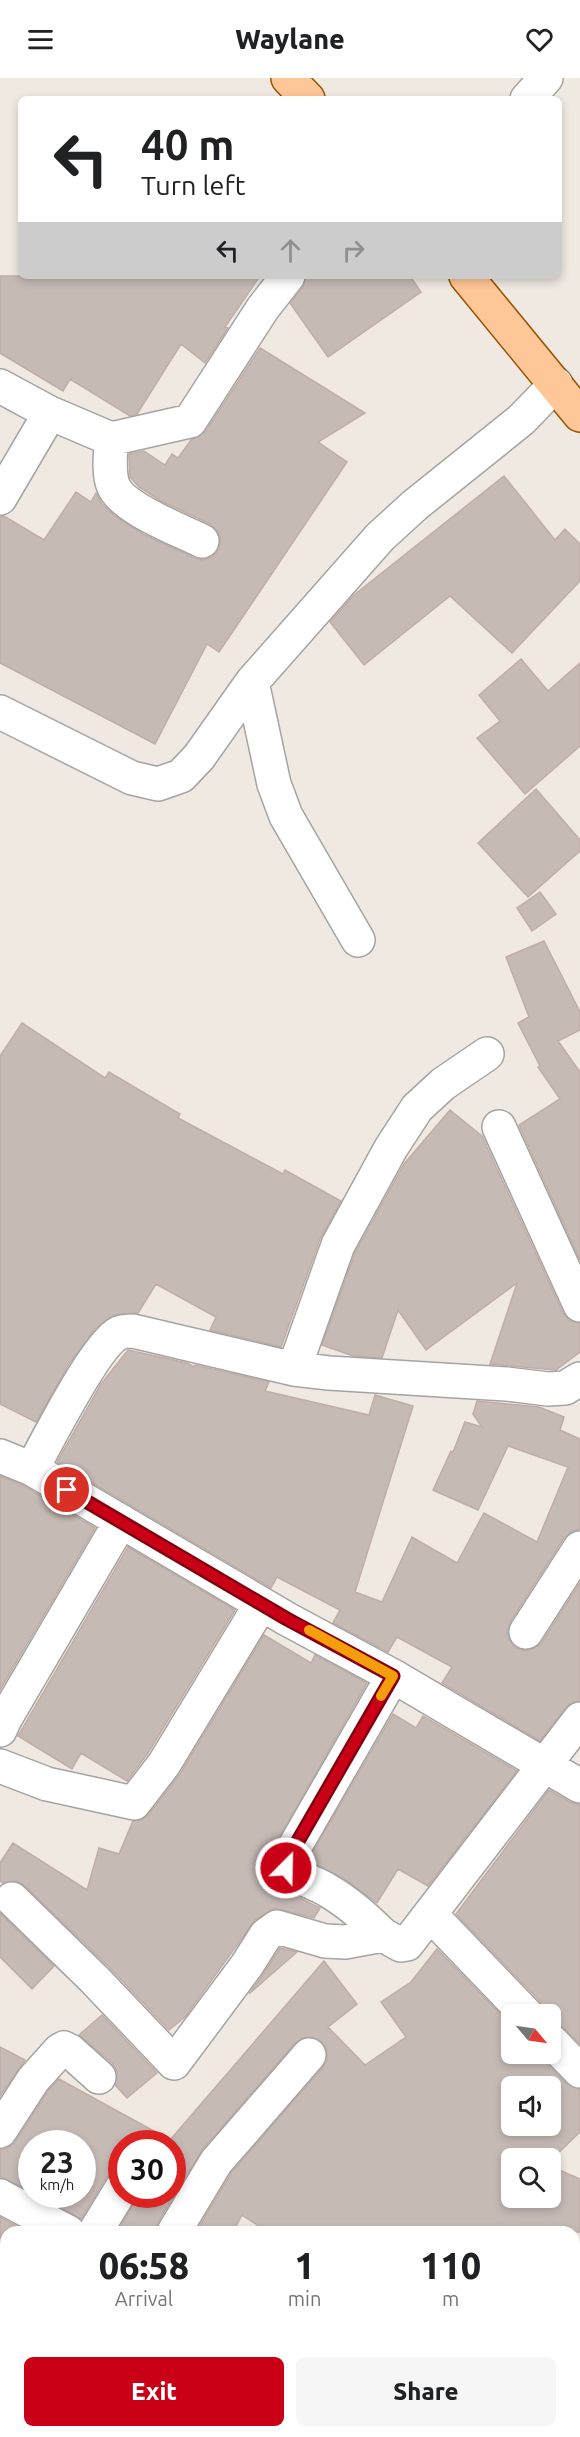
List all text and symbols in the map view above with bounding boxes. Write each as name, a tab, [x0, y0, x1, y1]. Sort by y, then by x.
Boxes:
icon: menu	[24, 23, 57, 56]
icon: heart	[523, 23, 556, 56]
text: Waylane	[235, 24, 345, 54]
icon: left	[42, 120, 120, 198]
text: 40 m	[141, 121, 235, 168]
text: Turn left	[141, 170, 245, 200]
icon: left	[211, 234, 244, 267]
icon: ahead	[274, 234, 307, 267]
icon: right	[337, 234, 370, 267]
pin	[41, 1464, 92, 1515]
icon: arrive	[50, 1473, 83, 1506]
position arrow	[254, 1836, 318, 1900]
north arrow	[501, 2004, 561, 2064]
map controls	[501, 2004, 561, 2208]
button: sound	[501, 2076, 561, 2136]
speed limit sign: 30	[108, 2130, 186, 2208]
text: 23	[40, 2145, 74, 2179]
button: search	[501, 2148, 561, 2208]
text: km/h	[40, 2176, 74, 2193]
text: 06:58	[99, 2245, 189, 2286]
text: 1	[294, 2245, 315, 2286]
text: 110	[420, 2245, 481, 2286]
text: Arrival	[115, 2287, 173, 2310]
text: min	[288, 2287, 321, 2310]
text: m	[442, 2287, 459, 2310]
button: Exit	[24, 2357, 284, 2426]
button: Share	[296, 2357, 556, 2426]

